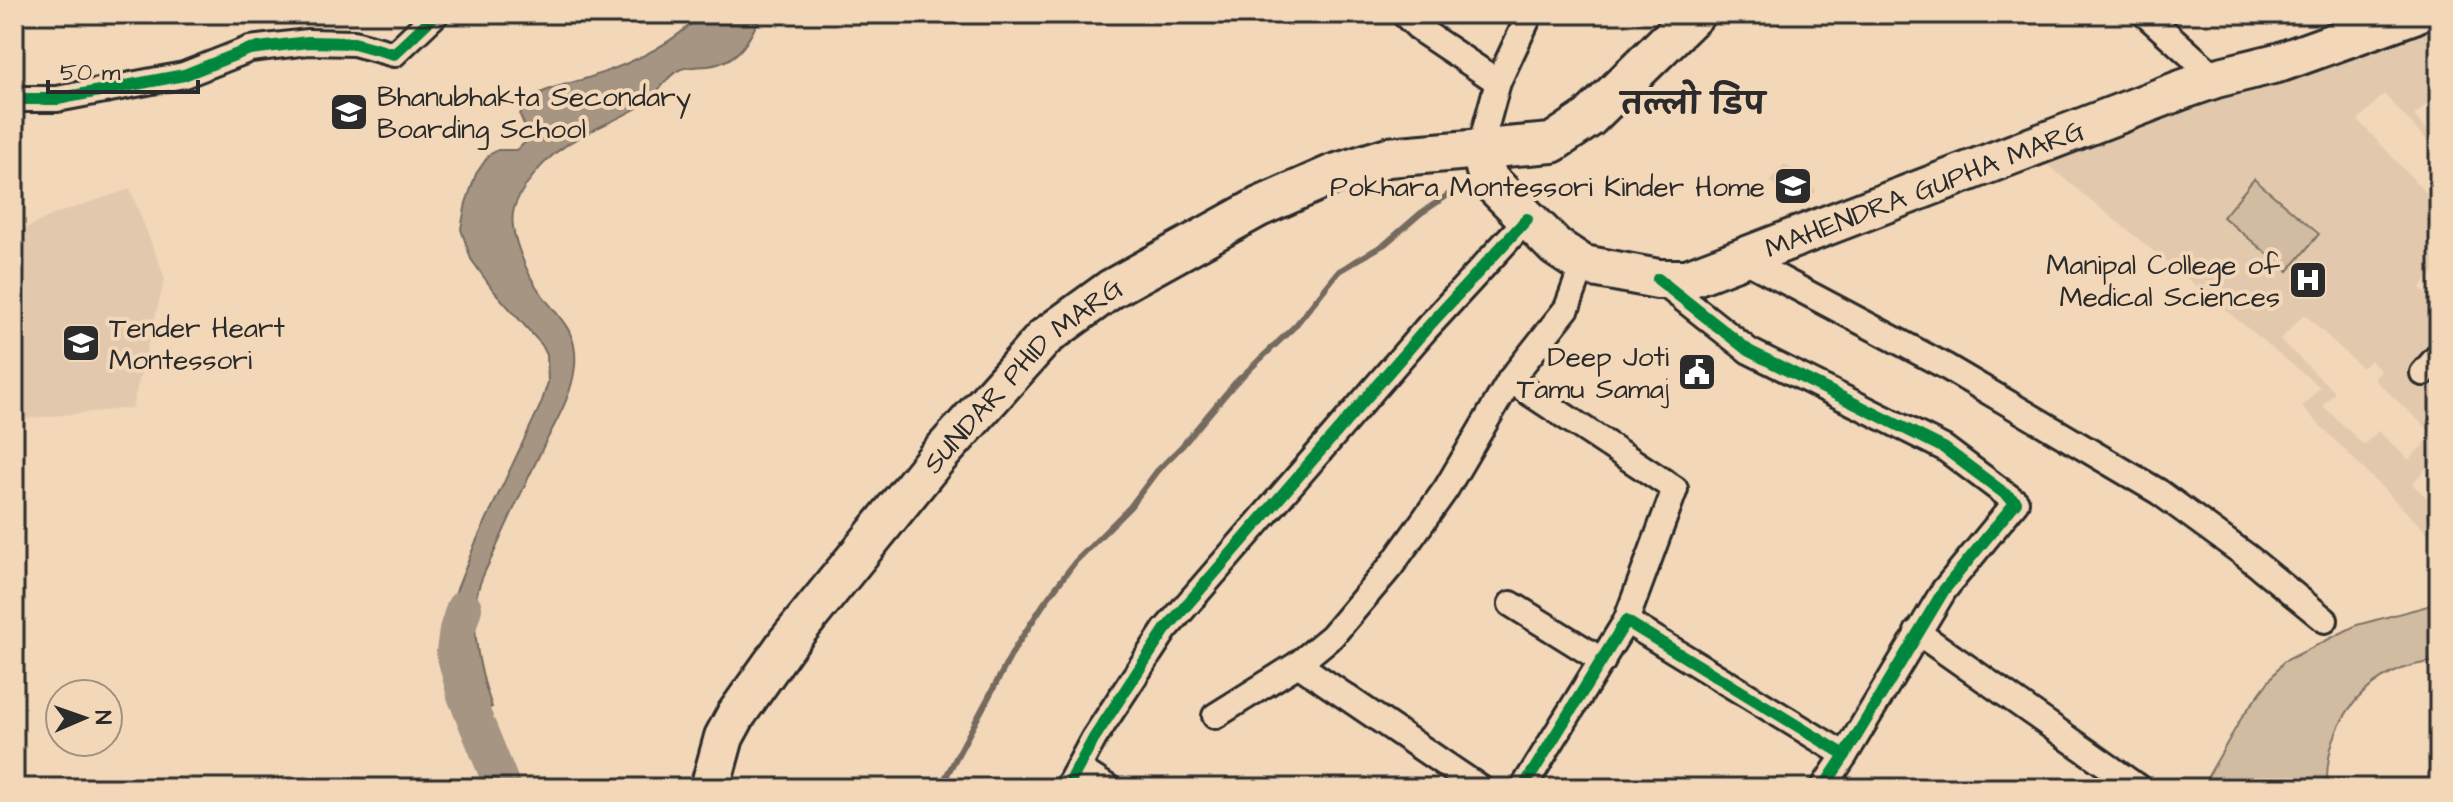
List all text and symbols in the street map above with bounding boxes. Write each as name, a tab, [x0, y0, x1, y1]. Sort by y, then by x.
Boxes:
scale bar	[48, 44, 198, 94]
text: 50 m	[60, 56, 121, 90]
place label: Bhanubhakta Secondary Boarding School	[377, 78, 691, 150]
district label: तल्लो डिप	[1618, 79, 1768, 126]
school or university icon: Bhanubhakta Secondary Boarding School	[328, 91, 370, 133]
street label: MAHENDRA GUPHA MARG	[1760, 111, 2090, 268]
school or university icon: Pokhara Montessori Kinder Home	[1772, 165, 1814, 207]
place label: Pokhara Montessori Kinder Home	[1330, 168, 1765, 207]
place label: Manipal College of Medical Sciences	[2046, 246, 2280, 317]
hospital icon: Manipal College of Medical Sciences	[2287, 259, 2329, 301]
street label: SUNDAR PHID MARG	[914, 269, 1131, 482]
place label: Tender Heart Montessori	[109, 309, 286, 380]
school or university icon: Tender Heart Montessori	[60, 322, 102, 364]
place label: Deep Joti Tamu Samaj	[1517, 338, 1669, 409]
public building icon: Deep Joti Tamu Samaj	[1676, 351, 1718, 393]
north arrow	[44, 678, 124, 758]
text: N	[87, 710, 118, 725]

